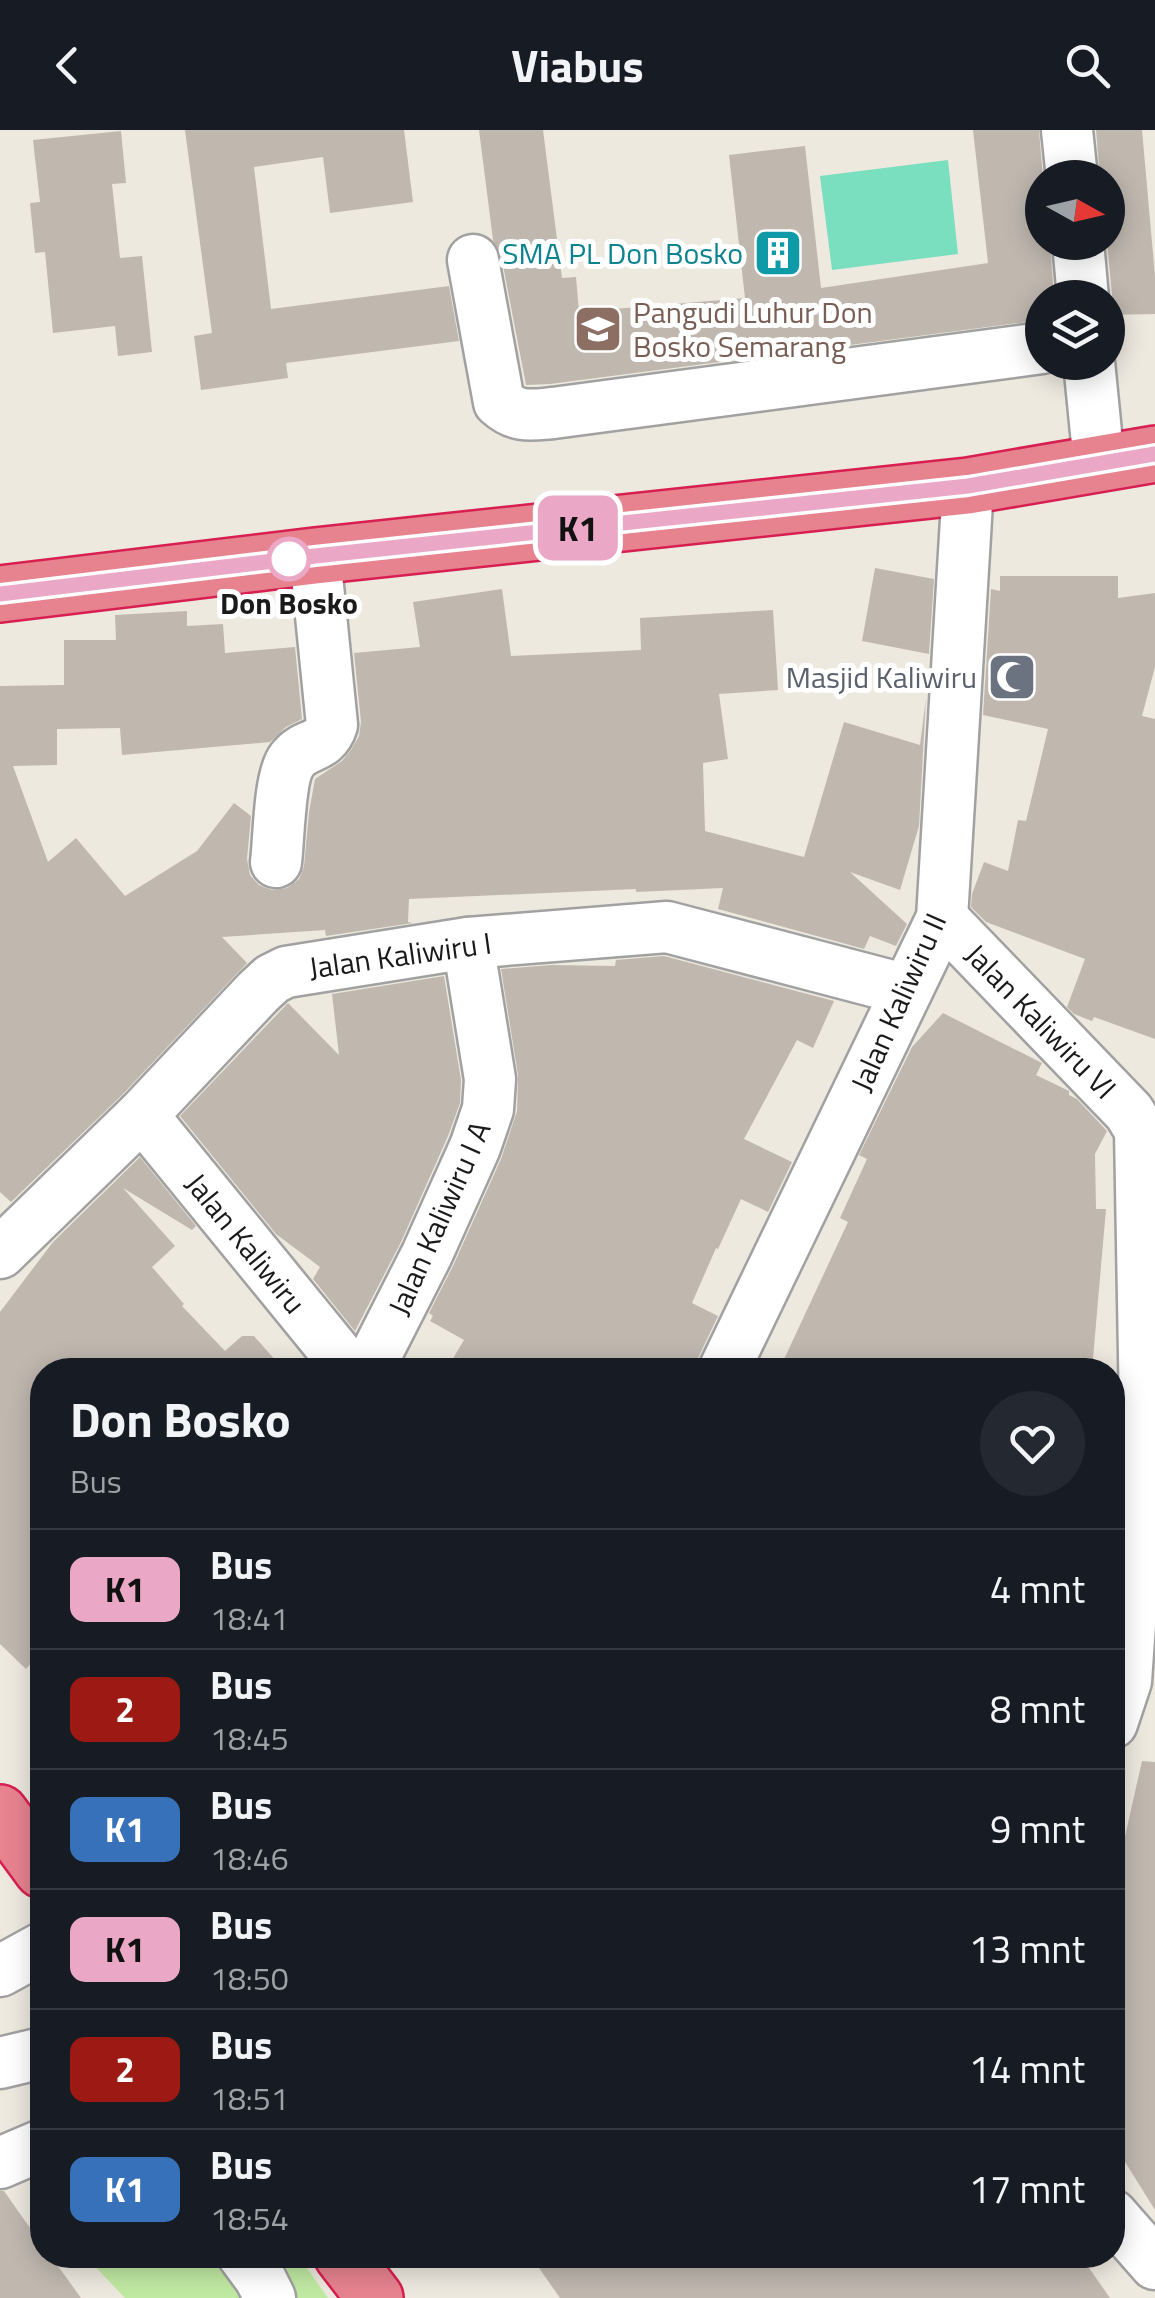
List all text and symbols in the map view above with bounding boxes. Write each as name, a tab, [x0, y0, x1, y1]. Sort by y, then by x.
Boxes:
text: Viabus	[511, 31, 644, 99]
icon: back	[40, 38, 95, 93]
icon: search	[1060, 38, 1115, 93]
north arrow	[1025, 160, 1125, 260]
map controls	[1025, 160, 1125, 380]
building icon: SMA PL Don Bosko	[752, 227, 804, 279]
place label: SMA PL Don Bosko	[502, 230, 743, 276]
button: layers	[1025, 280, 1125, 380]
place label: Pangudi Luhur Don Bosko Semarang	[633, 289, 873, 369]
school or university icon: Pangudi Luhur Don Bosko Semarang	[572, 303, 624, 355]
line badge: K1	[533, 496, 623, 560]
text: K1	[558, 501, 598, 555]
marker: Don Bosko	[268, 538, 310, 580]
place label: Don Bosko	[220, 580, 358, 626]
mosque icon: Masjid Kaliwiru	[986, 651, 1038, 703]
place label: Masjid Kaliwiru	[786, 654, 977, 700]
street label: Jalan Kaliwiru II	[838, 905, 958, 1099]
street label: Jalan Kaliwiru I	[306, 919, 494, 991]
street label: Jalan Kaliwiru VI	[955, 933, 1127, 1109]
street label: Jalan Kaliwiru I A	[376, 1113, 502, 1322]
street label: Jalan Kaliwiru	[175, 1163, 317, 1323]
text: Don Bosko	[70, 1383, 291, 1456]
button: heart	[980, 1391, 1085, 1496]
text: Bus	[70, 1457, 122, 1505]
text: Bus	[210, 1536, 272, 1594]
text: 4 mnt	[990, 1560, 1085, 1618]
text: K1	[105, 1562, 145, 1616]
text: 18:41	[210, 1594, 289, 1642]
text: Bus	[210, 1656, 272, 1714]
text: 8 mnt	[990, 1680, 1085, 1738]
text: 2	[115, 1682, 135, 1736]
text: 18:45	[210, 1714, 289, 1762]
text: Bus	[210, 1776, 272, 1834]
text: 9 mnt	[990, 1800, 1085, 1858]
text: K1	[105, 1802, 145, 1856]
text: 18:46	[210, 1834, 289, 1882]
text: Bus	[210, 1896, 272, 1954]
text: 13 mnt	[969, 1920, 1085, 1978]
text: K1	[105, 1922, 145, 1976]
text: 18:50	[210, 1954, 289, 2002]
text: Bus	[210, 2016, 272, 2074]
text: 14 mnt	[969, 2040, 1085, 2098]
text: 2	[115, 2042, 135, 2096]
text: 18:51	[210, 2074, 289, 2122]
text: Bus	[210, 2136, 272, 2194]
text: 17 mnt	[969, 2160, 1085, 2218]
text: K1	[105, 2162, 145, 2216]
text: 18:54	[210, 2194, 289, 2242]

